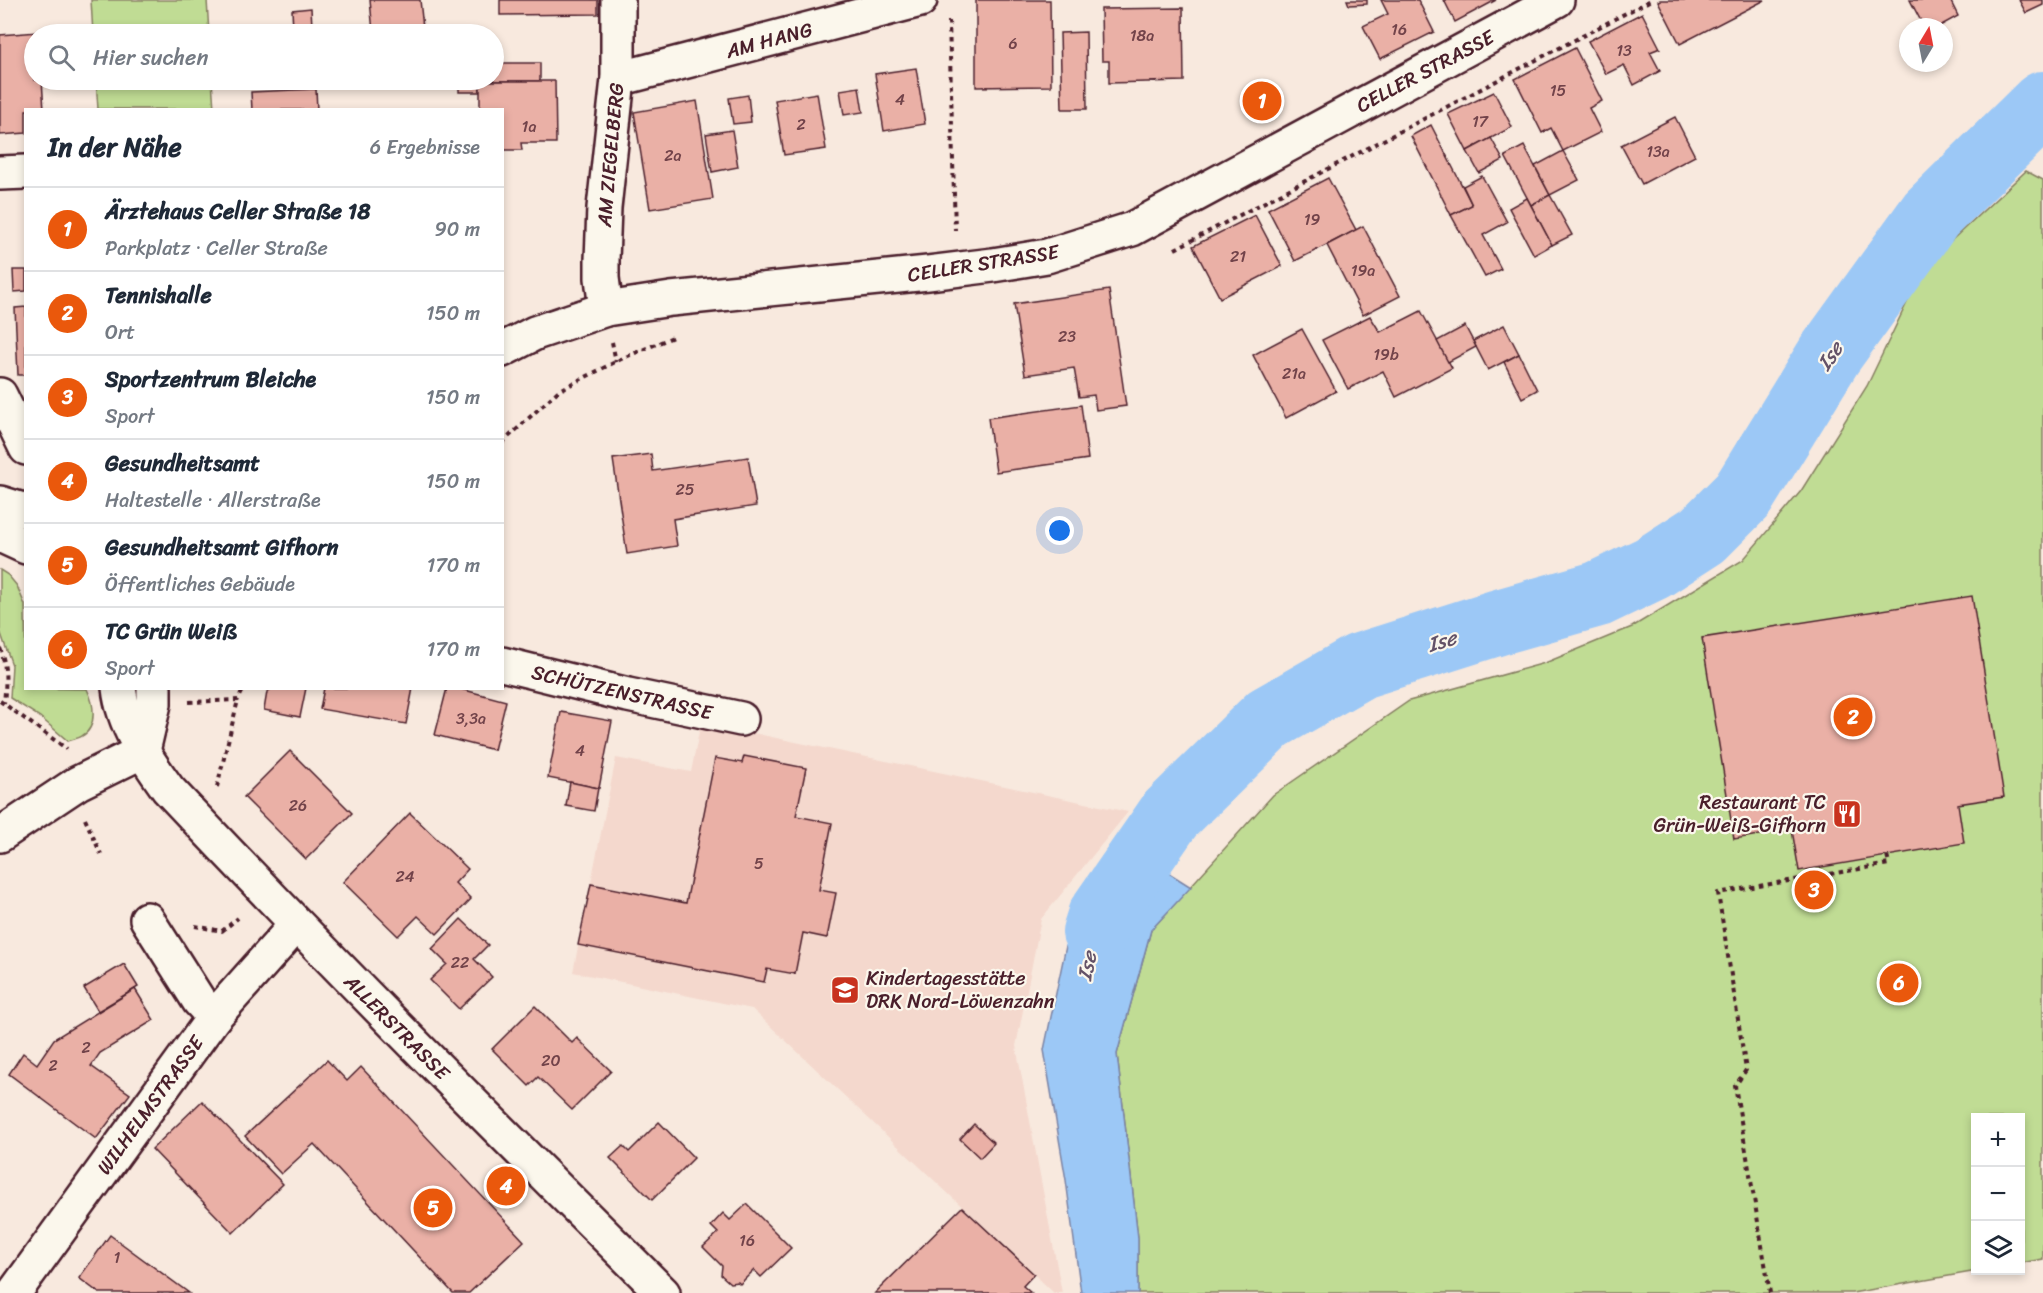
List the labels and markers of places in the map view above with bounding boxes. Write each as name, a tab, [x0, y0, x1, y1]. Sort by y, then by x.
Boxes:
pin: 1	[1242, 78, 1282, 124]
pin: 2	[1834, 694, 1872, 740]
place label: Restaurant TC Grün-Weiß-Gifhorn	[1654, 785, 1827, 843]
restaurant icon: Restaurant TC Grün-Weiß-Gifhorn	[1831, 798, 1863, 830]
pin: 3	[1794, 868, 1834, 912]
pin: 6	[1880, 960, 1918, 1006]
place label: Kindertagesstätte DRK Nord-Löwenzahn	[866, 961, 1055, 1019]
school or university icon: Kindertagesstätte DRK Nord-Löwenzahn	[829, 974, 861, 1006]
pin: 4	[486, 1164, 526, 1208]
pin: 5	[414, 1186, 452, 1230]

